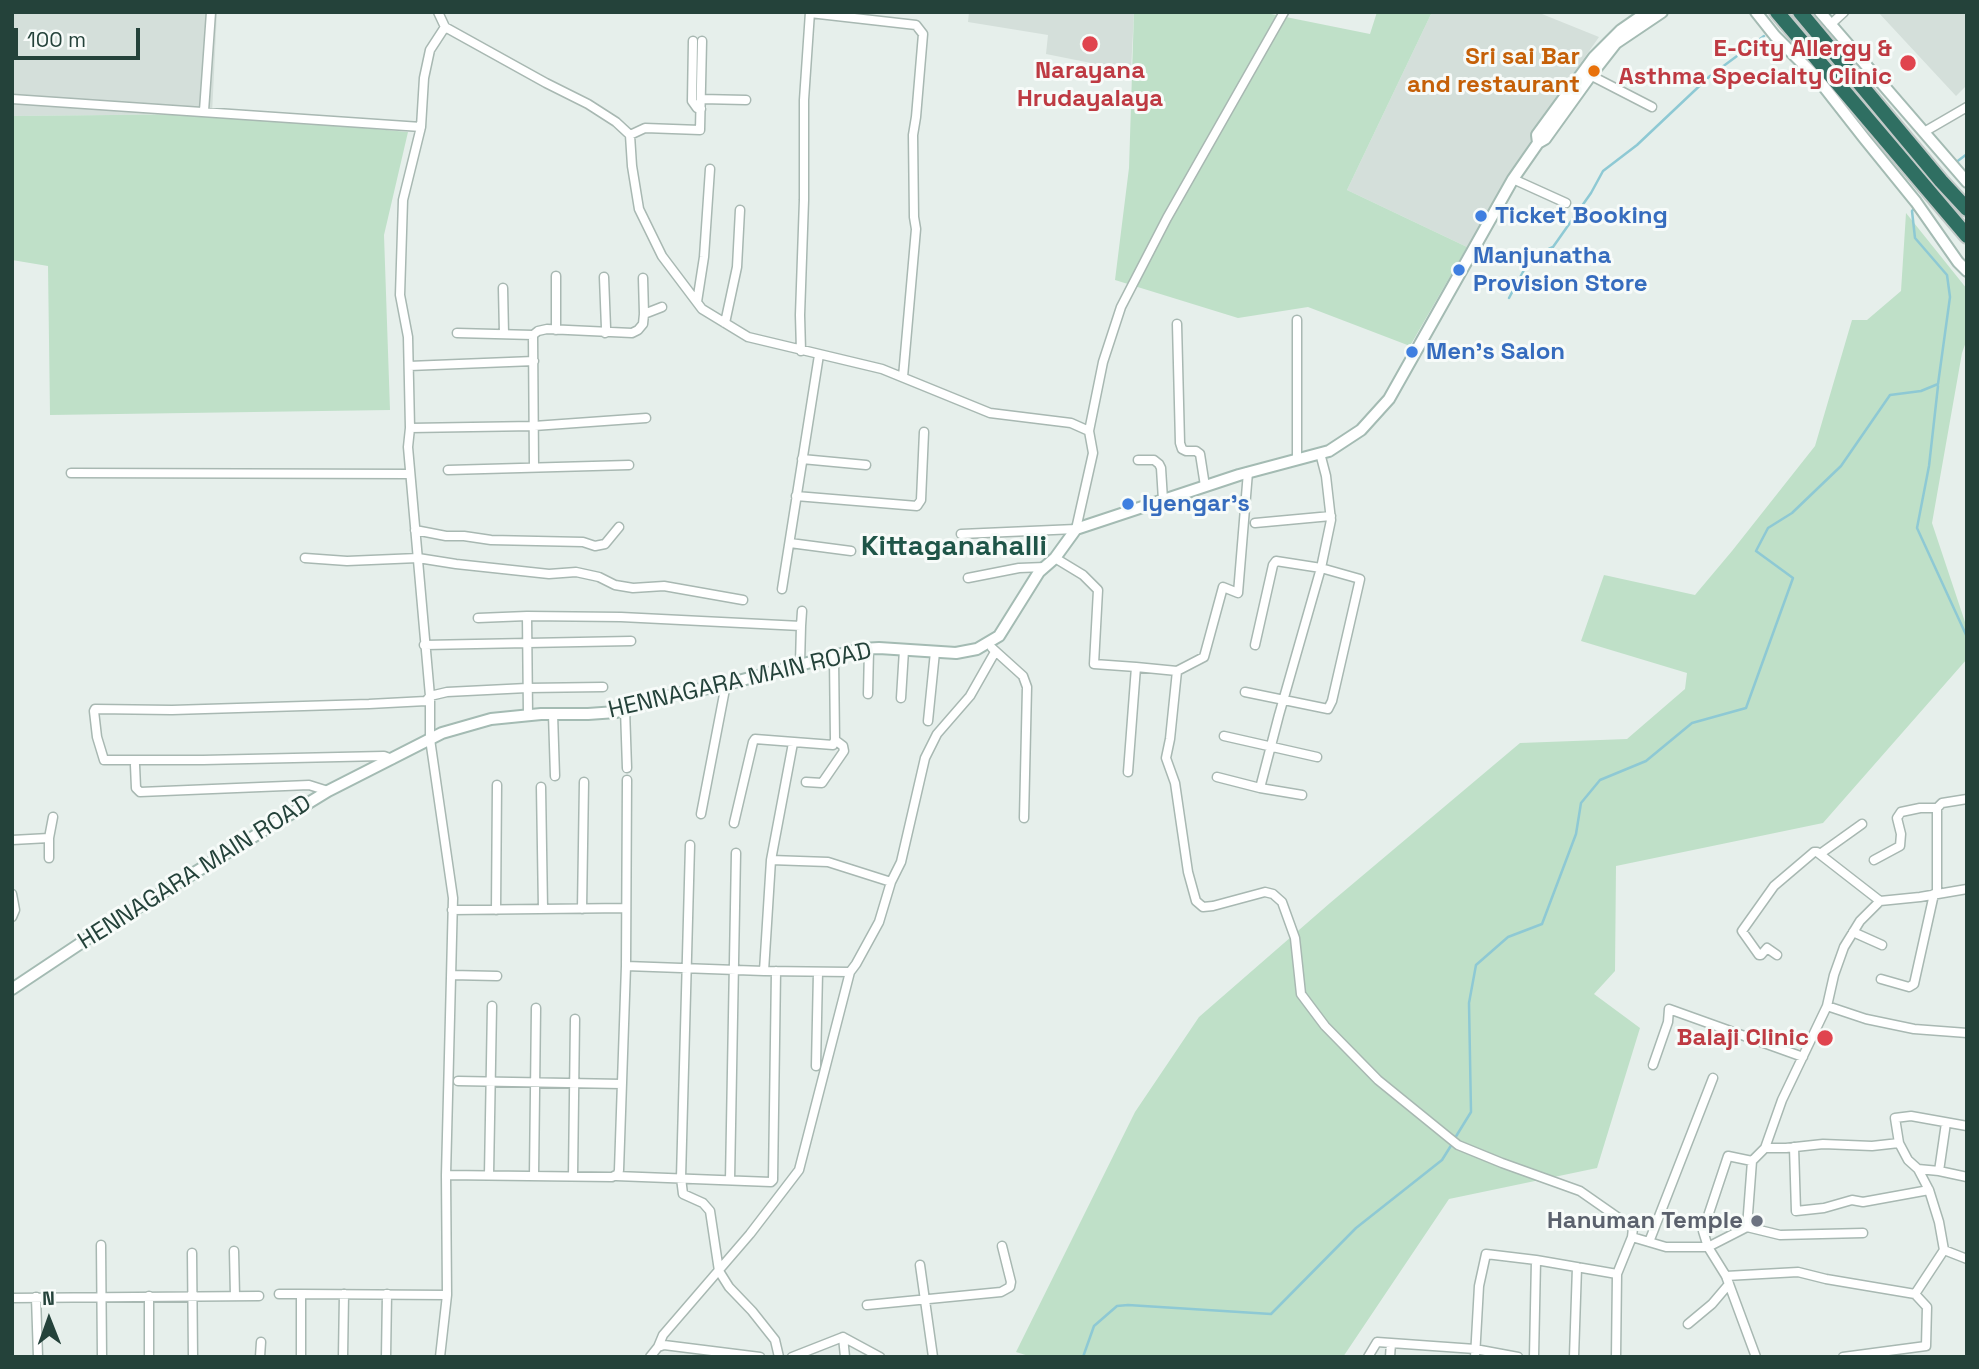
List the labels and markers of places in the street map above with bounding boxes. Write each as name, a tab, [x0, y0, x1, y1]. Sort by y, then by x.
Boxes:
marker: Narayana Hrudayalaya	[1080, 34, 1100, 54]
place label: E-City Allergy & Asthma Specialty Clinic	[1619, 35, 1892, 91]
place label: Sri sai Bar and restaurant	[1407, 43, 1580, 99]
marker: E-City Allergy & Asthma Specialty Clinic	[1898, 53, 1918, 73]
place label: Narayana Hrudayalaya	[1017, 57, 1163, 113]
marker: Sri sai Bar and restaurant	[1586, 63, 1602, 79]
place label: Ticket Booking	[1495, 202, 1668, 230]
marker: Ticket Booking	[1473, 208, 1489, 224]
place label: Manjunatha Provision Store	[1473, 242, 1648, 298]
marker: Manjunatha Provision Store	[1451, 262, 1467, 278]
place label: Men's Salon	[1426, 338, 1565, 366]
marker: Men's Salon	[1404, 344, 1420, 360]
place label: Iyengar's	[1142, 490, 1250, 518]
marker: Iyengar's	[1120, 496, 1136, 512]
place label: Balaji Clinic	[1677, 1024, 1809, 1052]
marker: Balaji Clinic	[1815, 1028, 1835, 1048]
place label: Hanuman Temple	[1547, 1207, 1743, 1235]
marker: Hanuman Temple	[1749, 1213, 1765, 1229]

